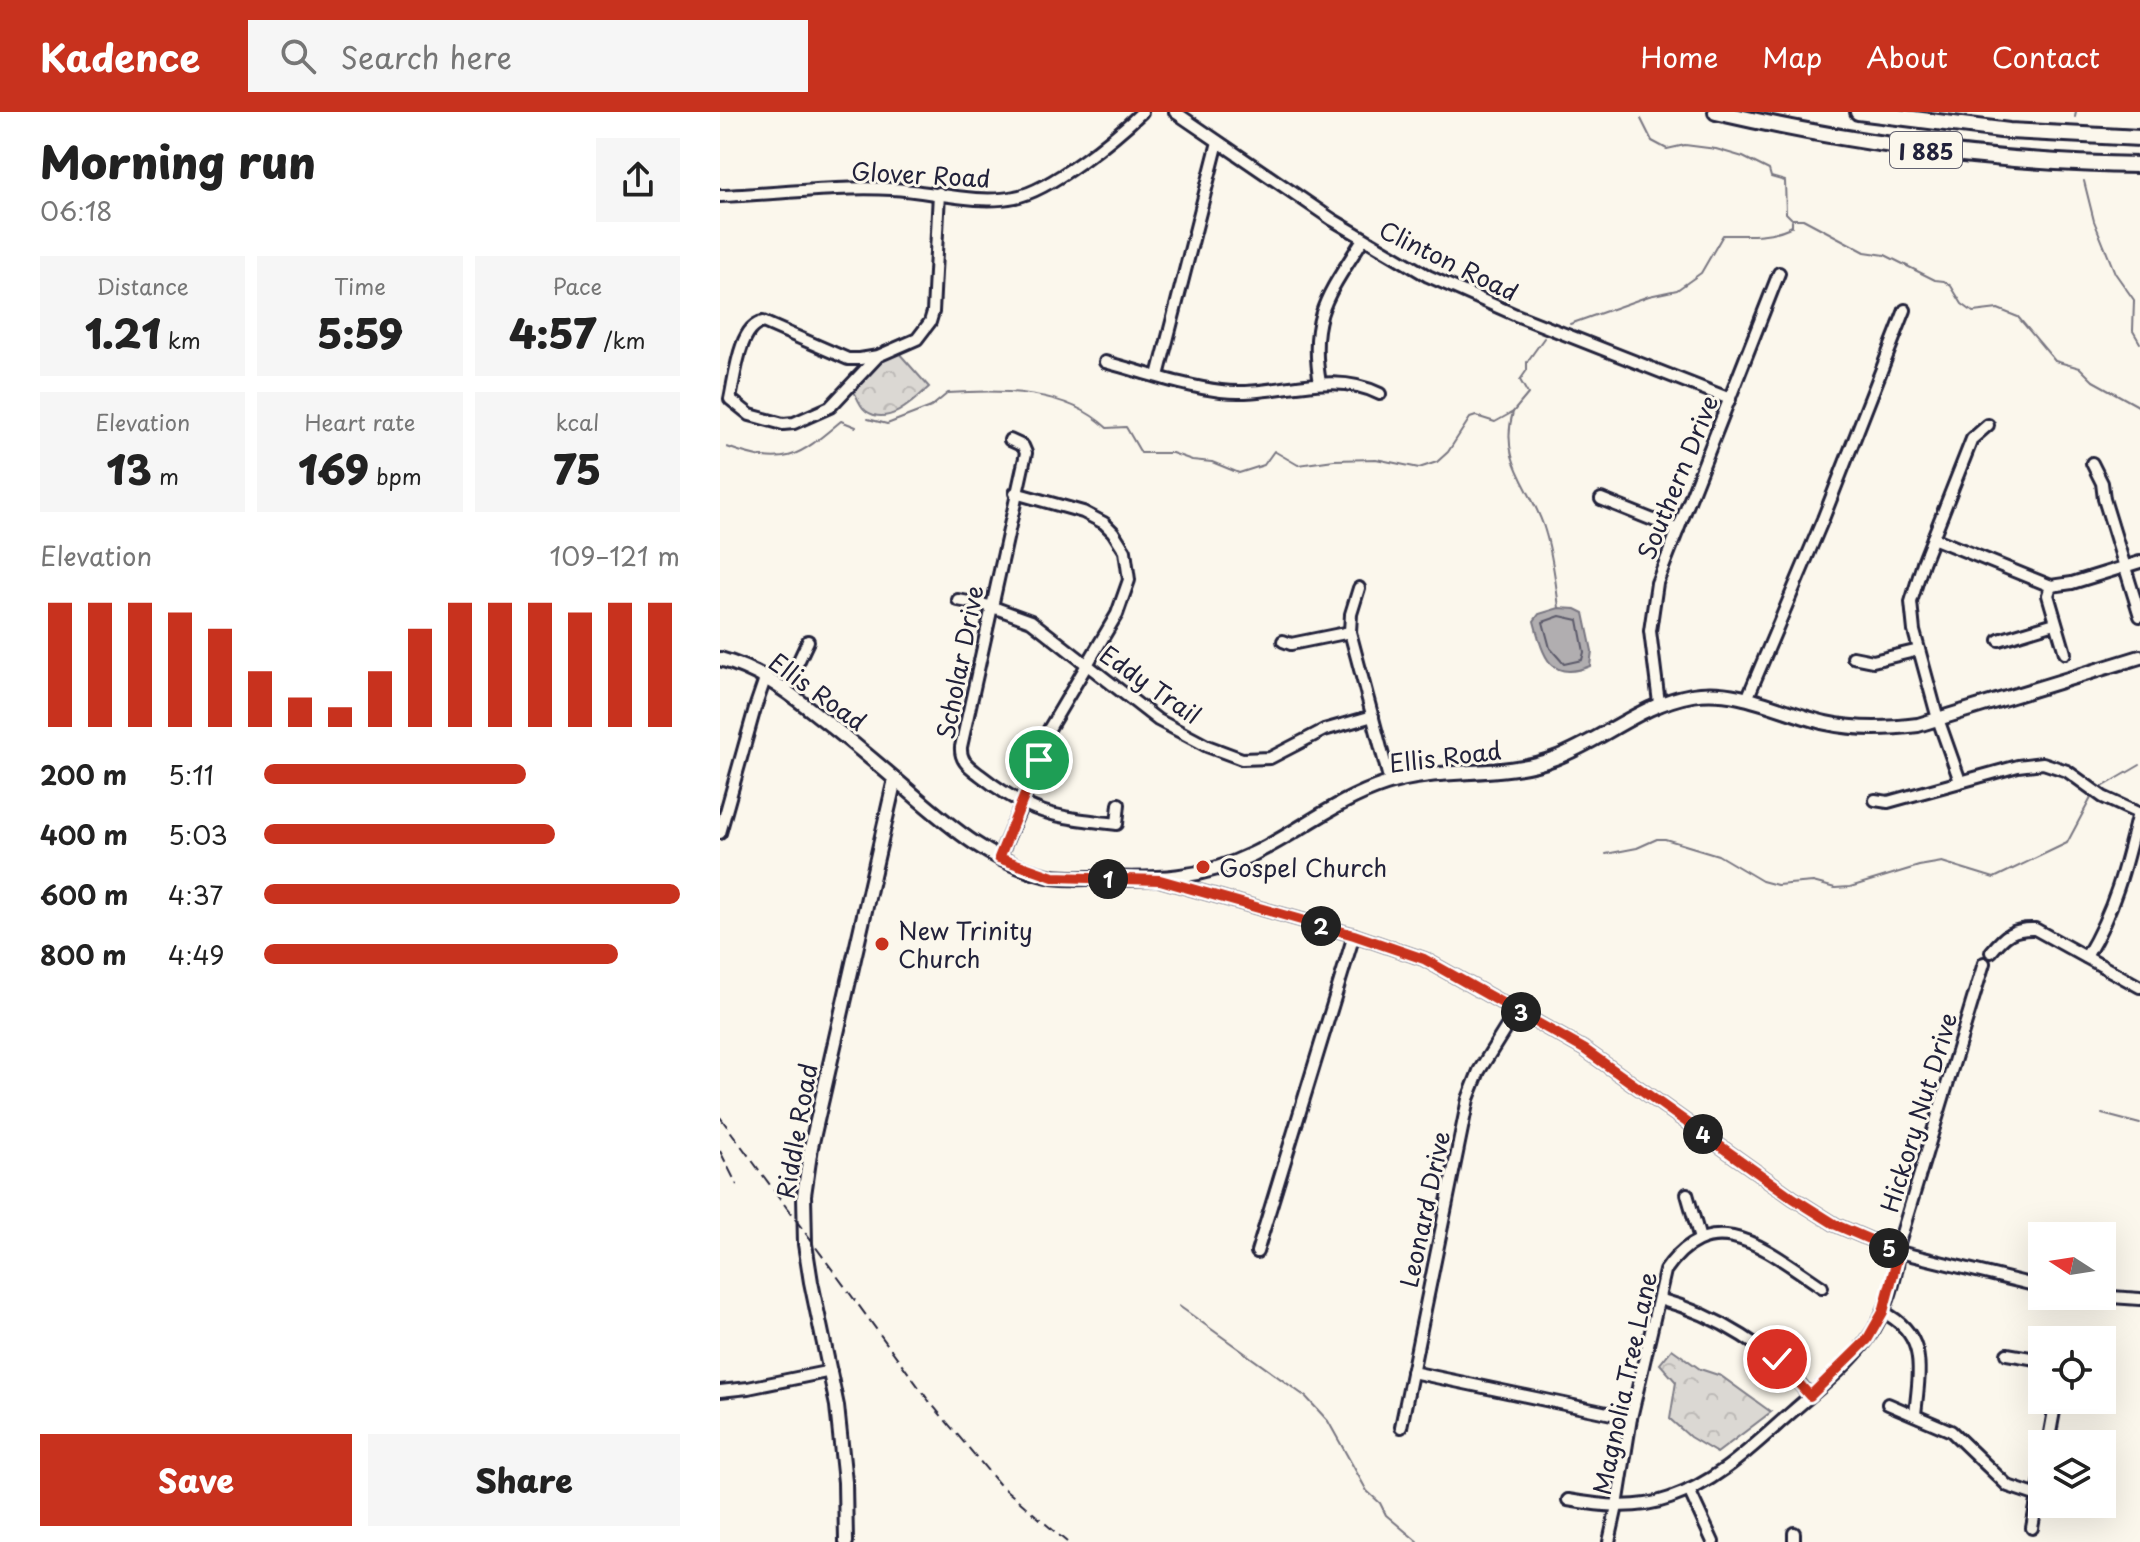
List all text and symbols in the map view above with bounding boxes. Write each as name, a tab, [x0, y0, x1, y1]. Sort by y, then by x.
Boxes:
search box	[248, 20, 808, 92]
text: Kadence	[40, 28, 200, 85]
icon: search	[276, 34, 320, 78]
text: Search here	[340, 34, 512, 79]
text: Home	[1640, 35, 1718, 78]
text: Map	[1762, 35, 1822, 78]
text: About	[1866, 35, 1948, 78]
text: Contact	[1992, 35, 2100, 78]
text: Morning run	[40, 128, 316, 194]
road number: I 885	[1890, 132, 1962, 168]
button: share	[596, 138, 680, 222]
street label: Glover Road	[850, 152, 992, 196]
text: 06:18	[40, 191, 113, 230]
street label: Clinton Road	[1373, 211, 1525, 309]
text: Distance	[97, 269, 189, 302]
text: Time	[334, 269, 386, 302]
text: Pace	[552, 269, 602, 302]
text: 1.21	[84, 302, 161, 363]
text: 5:59	[317, 302, 403, 363]
text: 4:57	[509, 302, 596, 363]
text: km	[161, 323, 201, 356]
text: /km	[596, 323, 646, 356]
street label: Southern Drive	[1628, 389, 1726, 565]
text: Elevation	[95, 405, 190, 438]
text: Heart rate	[304, 405, 416, 438]
text: kcal	[555, 405, 599, 438]
text: 13	[106, 438, 152, 499]
text: 169	[298, 438, 369, 499]
text: 75	[553, 438, 601, 499]
text: m	[152, 459, 179, 492]
text: bpm	[369, 459, 422, 492]
text: Elevation	[40, 536, 152, 575]
text: 109–121 m	[550, 536, 680, 575]
street label: Scholar Drive	[926, 582, 992, 742]
street label: Eddy Trail	[1093, 636, 1209, 732]
street label: Ellis Road	[762, 643, 874, 739]
pin	[1005, 726, 1073, 794]
street label: Ellis Road	[1387, 731, 1503, 781]
icon: arrive	[1017, 738, 1061, 782]
text: 200 m	[40, 755, 127, 794]
text: 5:11	[168, 755, 214, 794]
text: 400 m	[40, 815, 128, 854]
text: 5:03	[168, 815, 228, 854]
place label: Gospel Church	[1219, 849, 1387, 885]
marker: Gospel Church	[1194, 858, 1212, 876]
pin: 1	[1088, 859, 1128, 899]
text: 1	[1103, 862, 1113, 895]
text: 600 m	[40, 875, 128, 914]
text: 4:37	[168, 875, 223, 914]
pin: 2	[1301, 906, 1341, 946]
text: 2	[1313, 909, 1329, 942]
place label: New Trinity Church	[898, 912, 1033, 976]
text: 800 m	[40, 935, 127, 974]
text: 4:49	[168, 935, 225, 974]
marker: New Trinity Church	[873, 935, 891, 953]
pin: 3	[1501, 992, 1541, 1032]
text: 3	[1514, 995, 1528, 1028]
street label: Hickory Nut Drive	[1871, 1008, 1965, 1216]
street label: Riddle Road	[766, 1061, 826, 1201]
pin: 4	[1683, 1114, 1723, 1154]
text: 4	[1696, 1117, 1710, 1150]
street label: Leonard Drive	[1390, 1127, 1458, 1291]
north arrow	[2028, 1222, 2116, 1310]
map controls	[2028, 1222, 2116, 1518]
pin: 5	[1869, 1228, 1909, 1268]
text: 5	[1882, 1231, 1896, 1264]
street label: Magnolia Tree Lane	[1583, 1268, 1665, 1498]
pin	[1743, 1325, 1811, 1393]
button: locate	[2028, 1326, 2116, 1414]
icon: check	[1755, 1337, 1799, 1381]
button: layers	[2028, 1430, 2116, 1518]
button: Save	[40, 1434, 352, 1526]
button: Share	[368, 1434, 680, 1526]

